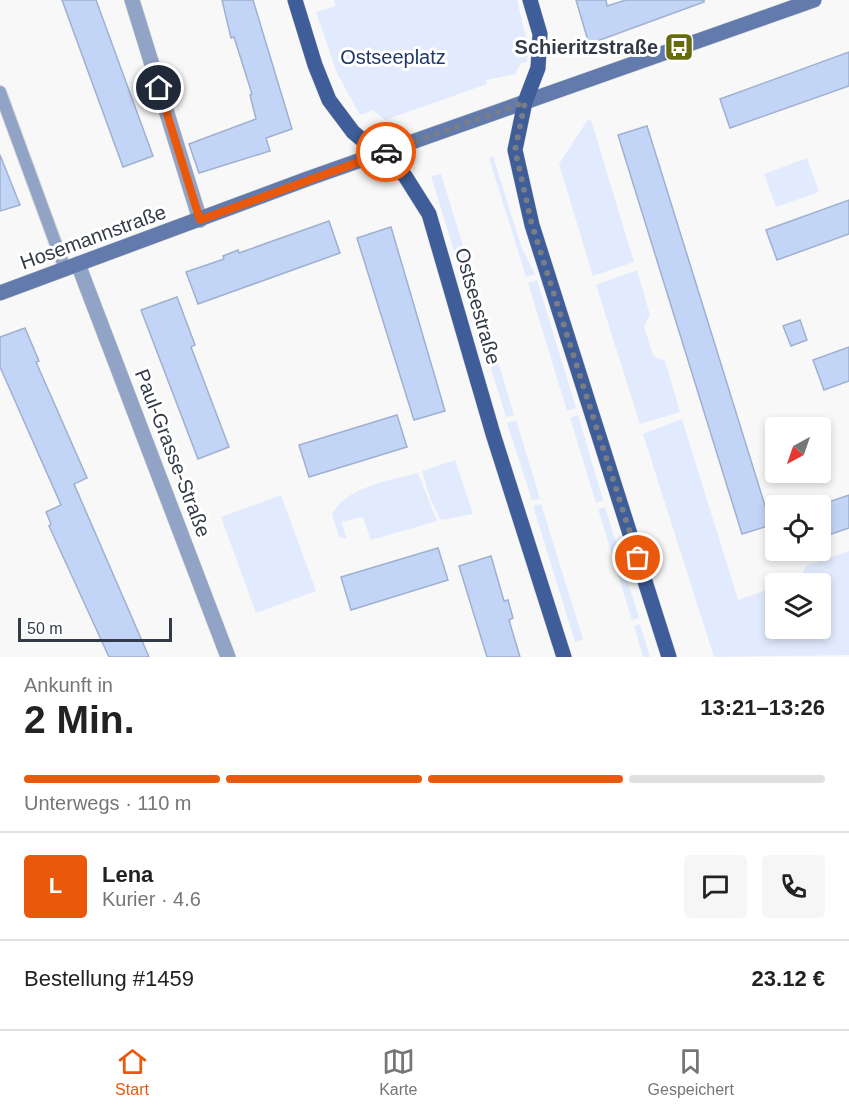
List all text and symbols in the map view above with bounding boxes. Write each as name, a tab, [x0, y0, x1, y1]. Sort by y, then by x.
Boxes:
bus stop icon: Schieritzstraße	[663, 31, 695, 63]
place label: Schieritzstraße	[515, 36, 658, 58]
park label: Ostseeplatz	[340, 46, 446, 68]
pin	[133, 62, 184, 113]
icon: home	[142, 71, 175, 104]
courier	[356, 122, 416, 182]
icon: car	[370, 136, 403, 169]
street label: Hosemannstraße	[17, 200, 169, 274]
street label: Ostseestraße	[451, 245, 505, 367]
street label: Paul-Grasse-Straße	[131, 366, 215, 540]
north arrow	[765, 417, 831, 483]
map controls	[765, 417, 831, 639]
button: locate	[765, 495, 831, 561]
pin	[612, 532, 663, 583]
icon: bag	[621, 541, 654, 574]
button: layers	[765, 573, 831, 639]
scale bar	[18, 615, 172, 642]
text: 50 m	[27, 620, 63, 637]
text: Ankunft in	[24, 674, 113, 696]
text: 13:21–13:26	[700, 695, 825, 720]
text: 2 Min.	[24, 698, 135, 741]
text: Unterwegs · 110 m	[24, 792, 191, 814]
button: chat	[684, 855, 747, 918]
button: phone	[762, 855, 825, 918]
text: Lena	[102, 862, 153, 887]
text: L	[49, 873, 62, 898]
text: Kurier · 4.6	[102, 888, 201, 910]
text: Bestellung #1459	[24, 966, 194, 991]
text: 23.12 €	[752, 966, 825, 991]
tab: Start	[115, 1045, 149, 1099]
tab: Karte	[379, 1045, 417, 1099]
tab: Gespeichert	[648, 1045, 734, 1099]

